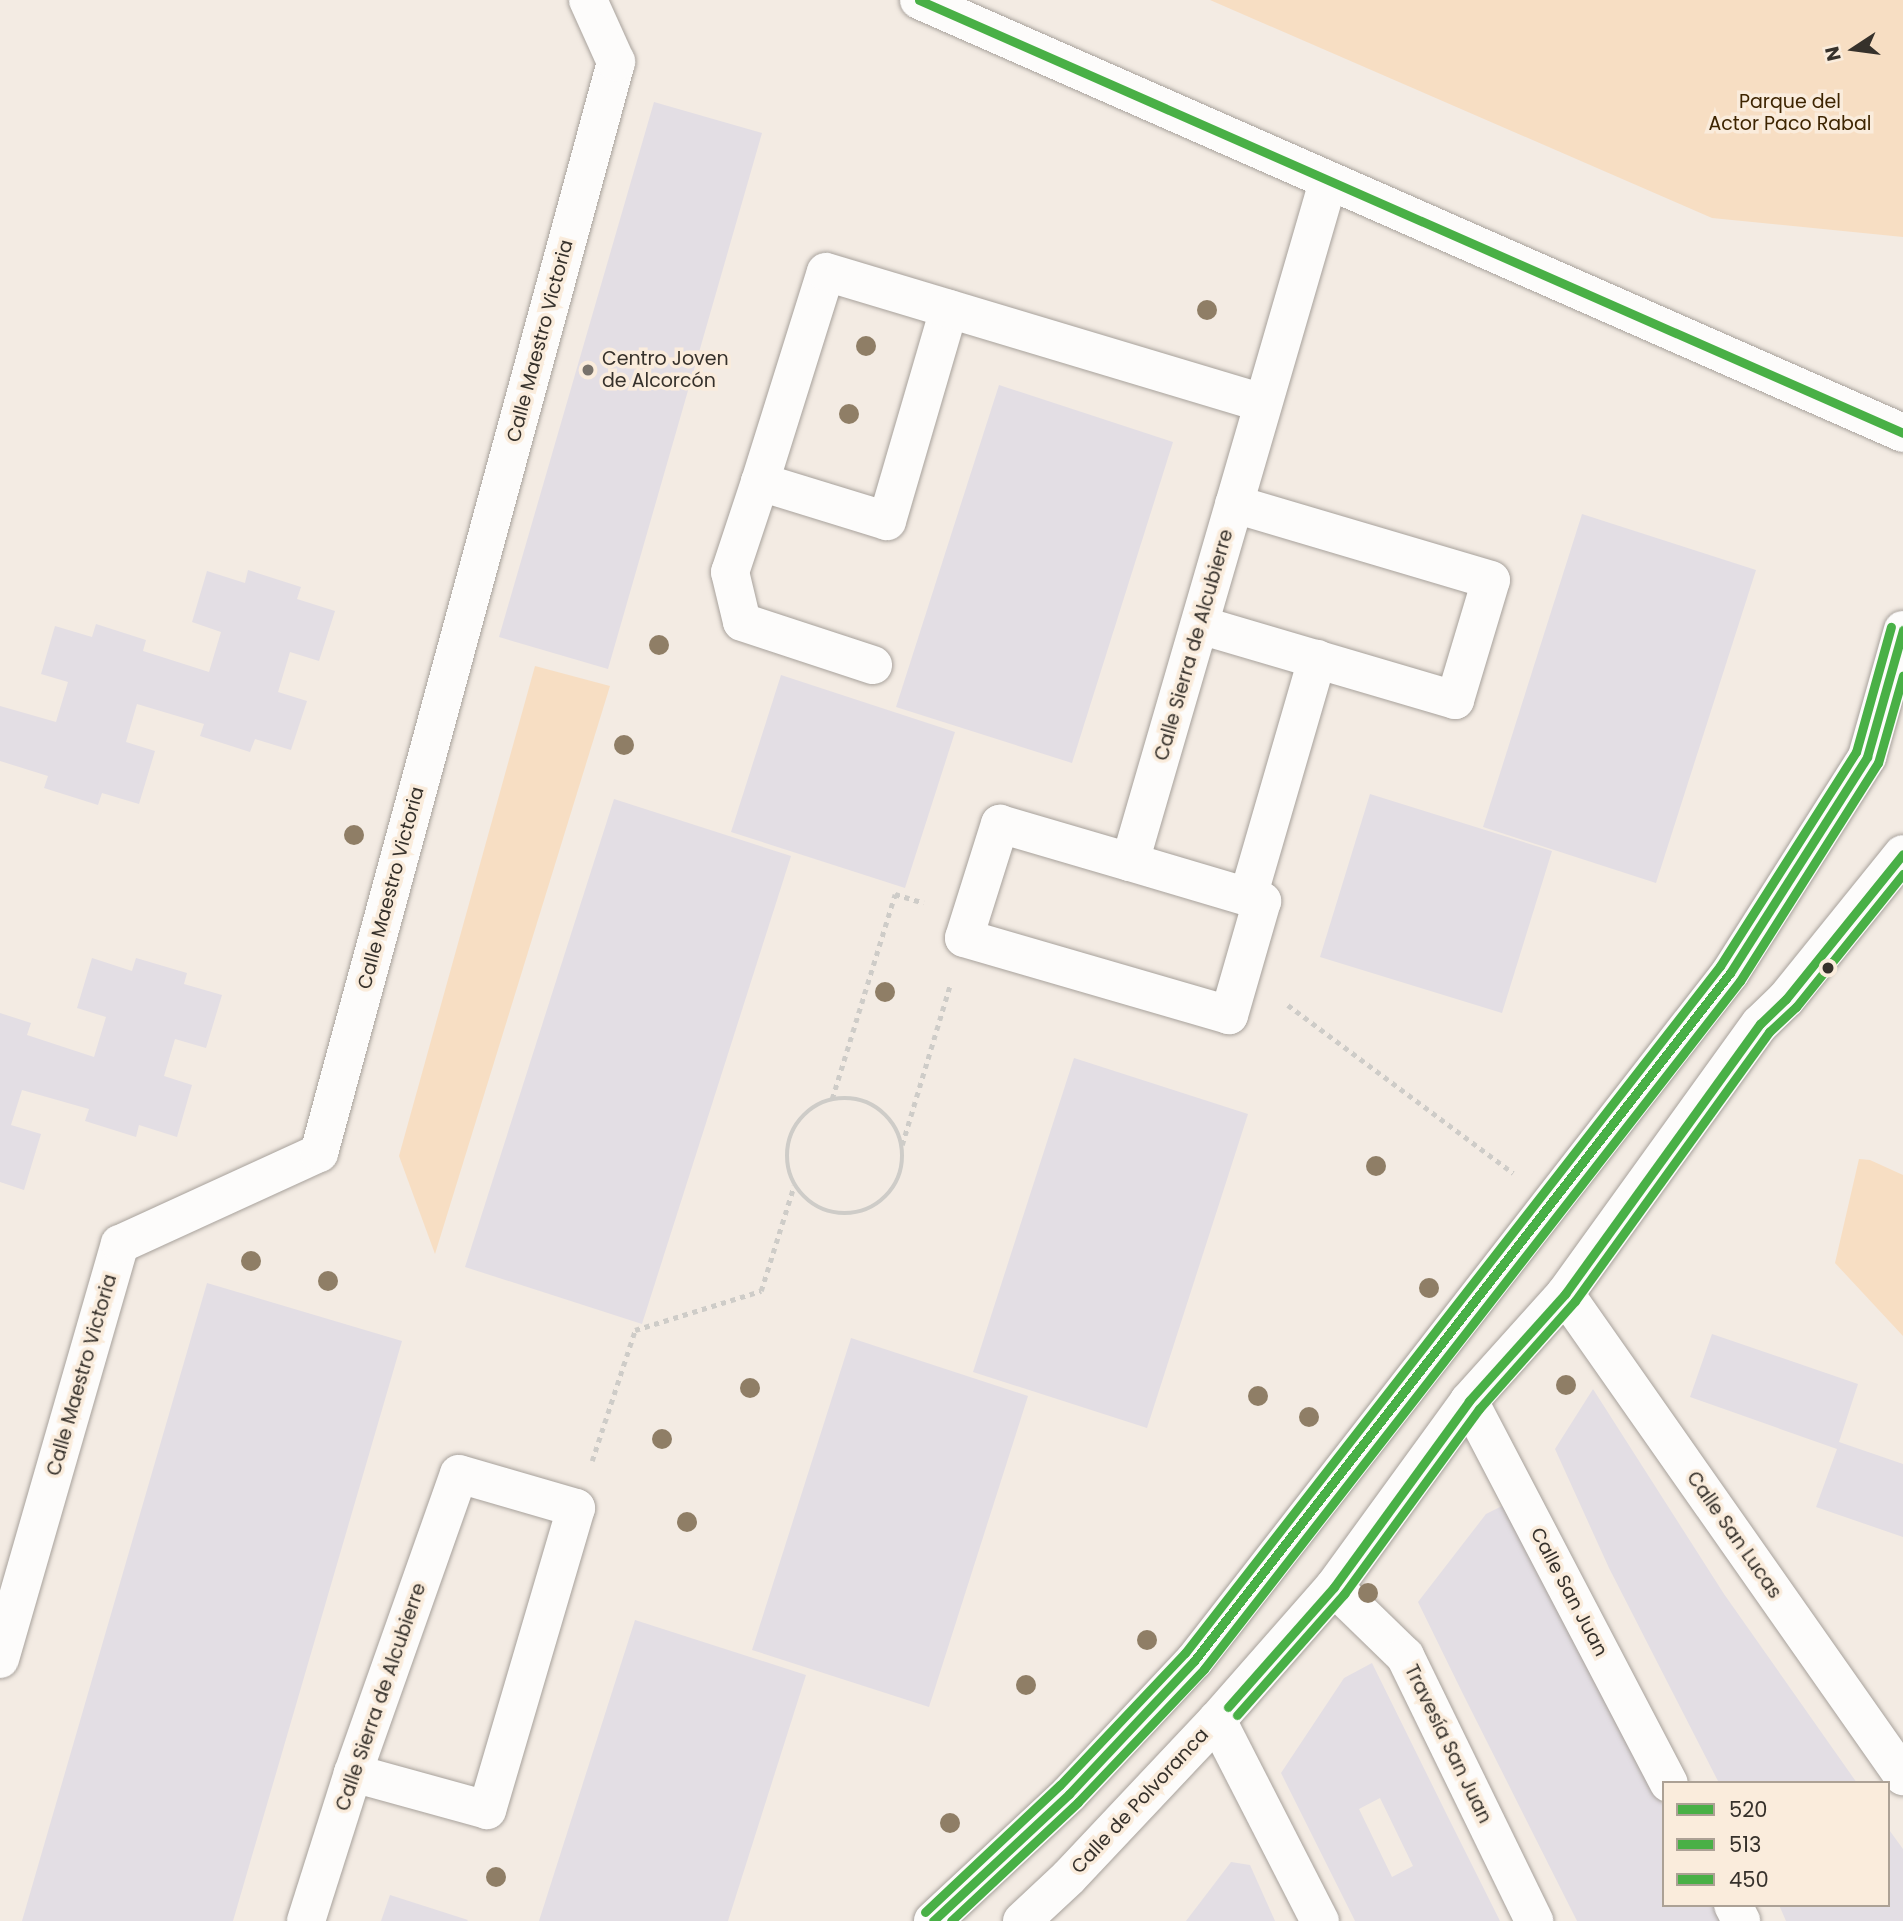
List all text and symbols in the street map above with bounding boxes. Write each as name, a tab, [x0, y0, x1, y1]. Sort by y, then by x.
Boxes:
north arrow	[1819, 14, 1889, 84]
text: N	[1818, 44, 1848, 64]
park label: Parque del Actor Paco Rabal	[1709, 91, 1871, 135]
street label: Calle Maestro Victoria	[502, 237, 578, 445]
place label: Centro Joven de Alcorcón	[602, 348, 729, 392]
marker: Centro Joven de Alcorcón	[580, 362, 596, 378]
street label: Calle Sierra de Alcubierre	[1150, 527, 1238, 763]
street label: Calle Maestro Victoria	[353, 784, 429, 992]
unlabelled marker	[1821, 961, 1835, 975]
street label: Calle Maestro Victoria	[42, 1272, 122, 1478]
street label: Calle San Lucas	[1682, 1467, 1786, 1603]
street label: Calle San Juan	[1526, 1524, 1612, 1660]
street label: Calle Sierra de Alcubierre	[331, 1580, 431, 1814]
street label: Travesía San Juan	[1400, 1661, 1496, 1827]
street label: Calle de Polvoranca	[1067, 1724, 1213, 1878]
legend	[1661, 1781, 1889, 1907]
text: 520	[1729, 1795, 1767, 1824]
text: 513	[1729, 1830, 1761, 1859]
text: 450	[1729, 1865, 1769, 1894]

